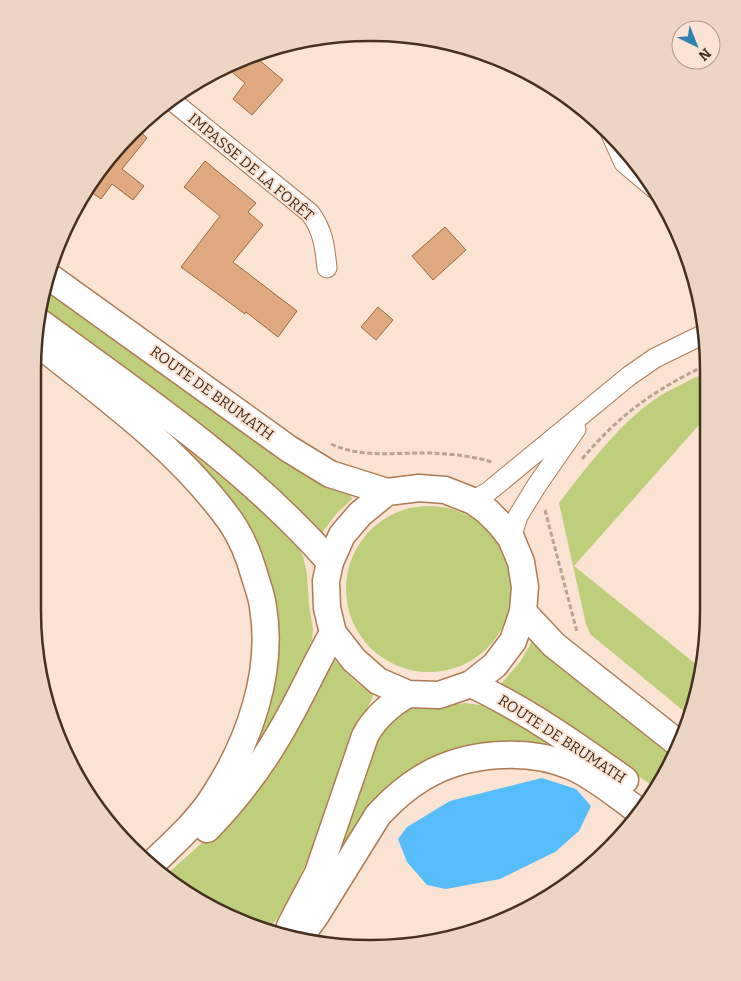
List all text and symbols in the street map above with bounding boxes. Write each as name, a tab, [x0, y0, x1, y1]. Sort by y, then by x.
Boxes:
north arrow	[671, 20, 721, 70]
text: N	[695, 44, 714, 64]
street label: IMPASSE DE LA FORÊT	[185, 109, 318, 225]
street label: ROUTE DE BRUMATH	[147, 342, 277, 444]
street label: ROUTE DE BRUMATH	[495, 691, 629, 787]

